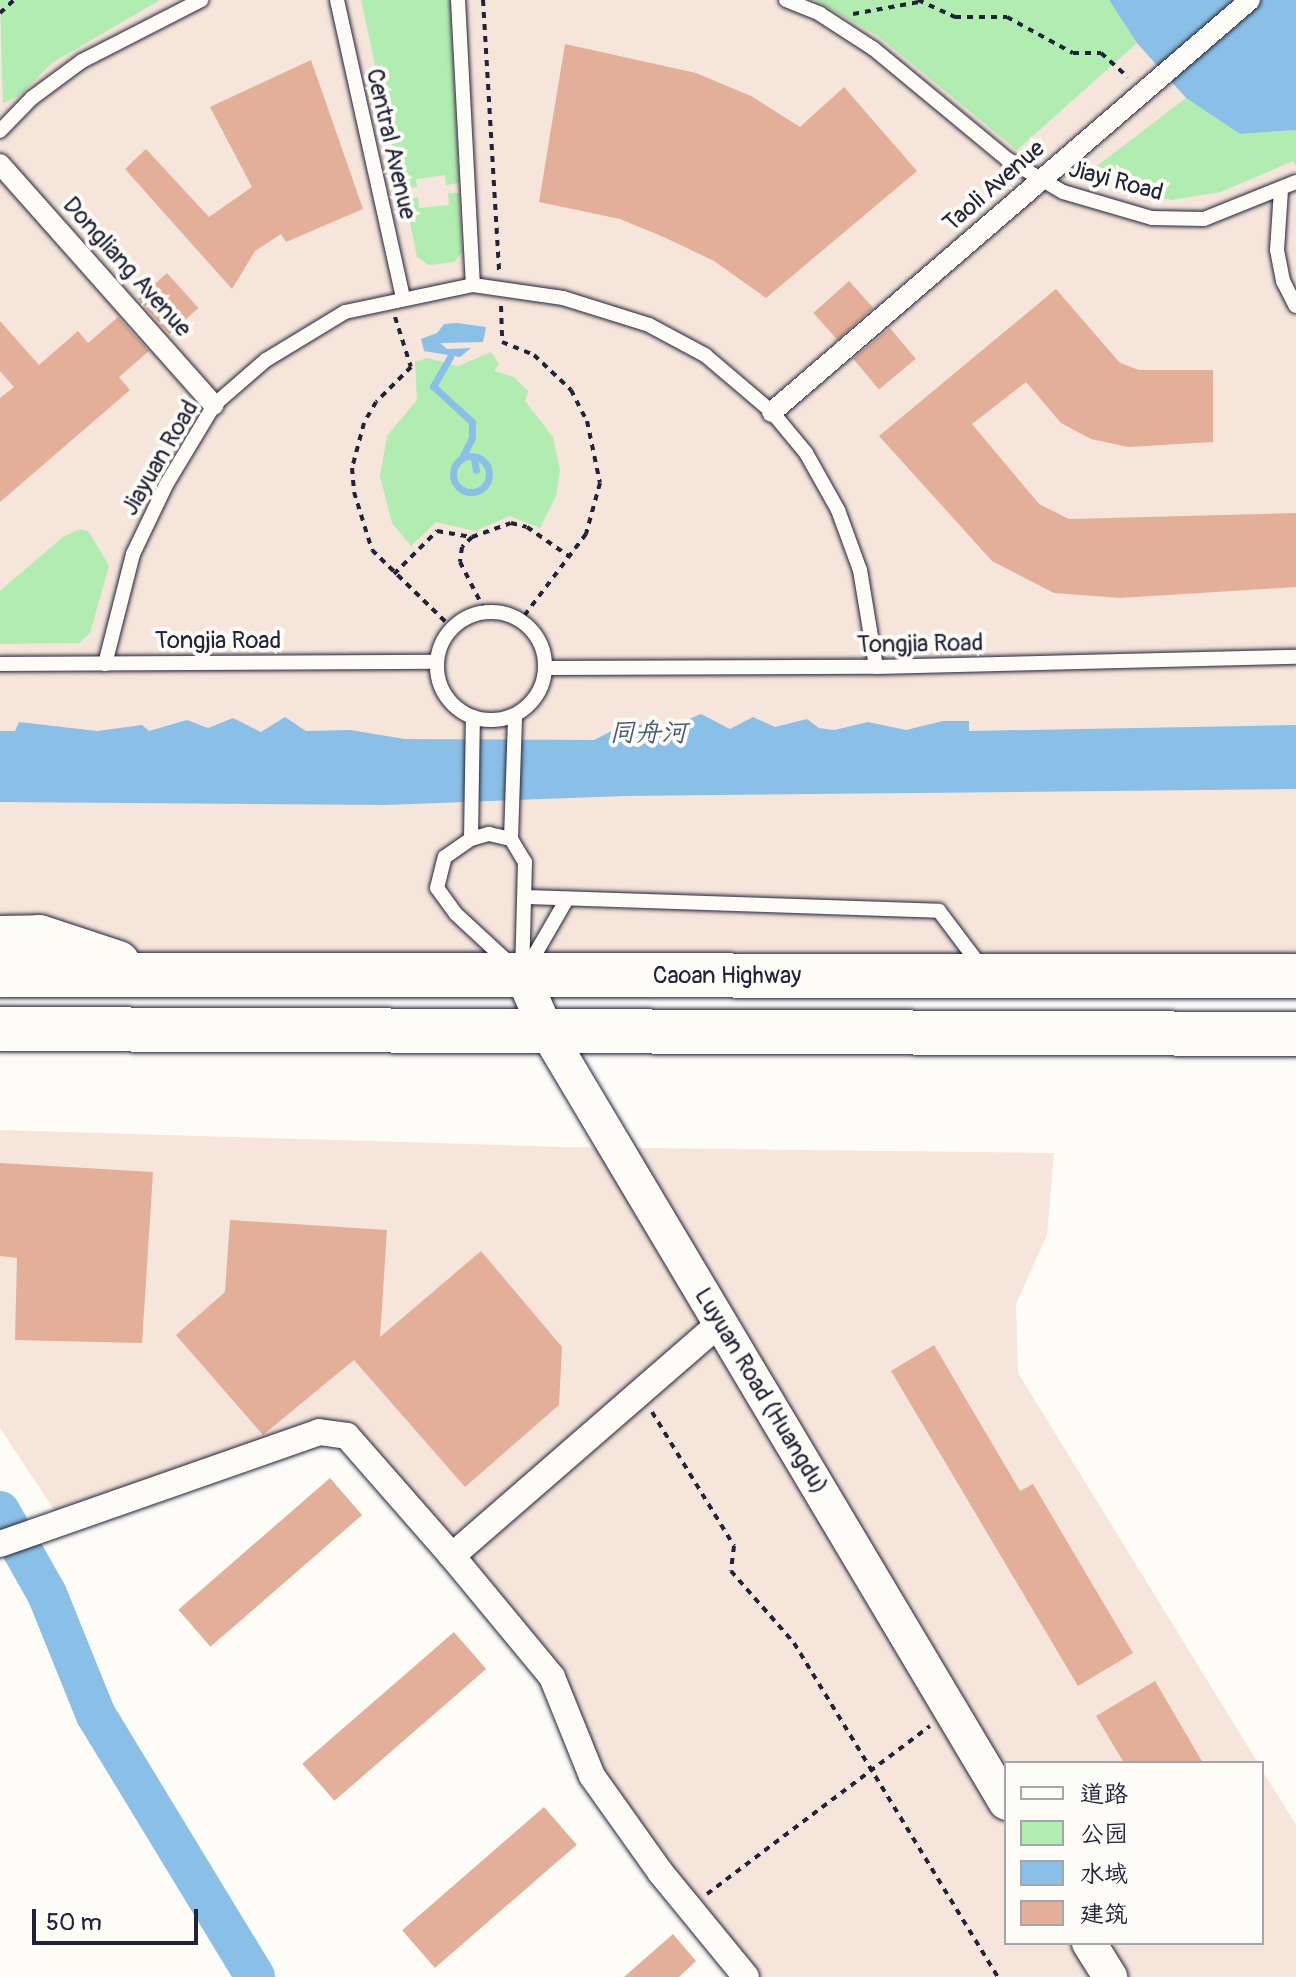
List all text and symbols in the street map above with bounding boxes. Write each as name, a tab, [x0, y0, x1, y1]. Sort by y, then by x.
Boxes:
street label: Central Avenue	[360, 66, 422, 222]
street label: Taoli Avenue	[937, 134, 1051, 238]
street label: Jiayi Road	[1066, 155, 1166, 207]
street label: Dongliang Avenue	[57, 191, 197, 343]
street label: Jiayuan Road	[115, 395, 205, 521]
street label: Tongjia Road	[155, 627, 281, 655]
street label: Tongjia Road	[857, 628, 983, 660]
water label: 同舟河	[609, 718, 687, 750]
street label: Caoan Highway	[653, 962, 801, 990]
street label: Luyuan Road (Huangdu)	[688, 1283, 834, 1499]
legend	[1004, 1761, 1264, 1945]
text: 道路	[1080, 1780, 1128, 1809]
text: 公园	[1080, 1820, 1128, 1849]
text: 水域	[1080, 1860, 1128, 1889]
scale bar	[36, 1893, 202, 1943]
text: 建筑	[1080, 1900, 1128, 1929]
text: 50 m	[46, 1908, 102, 1937]

